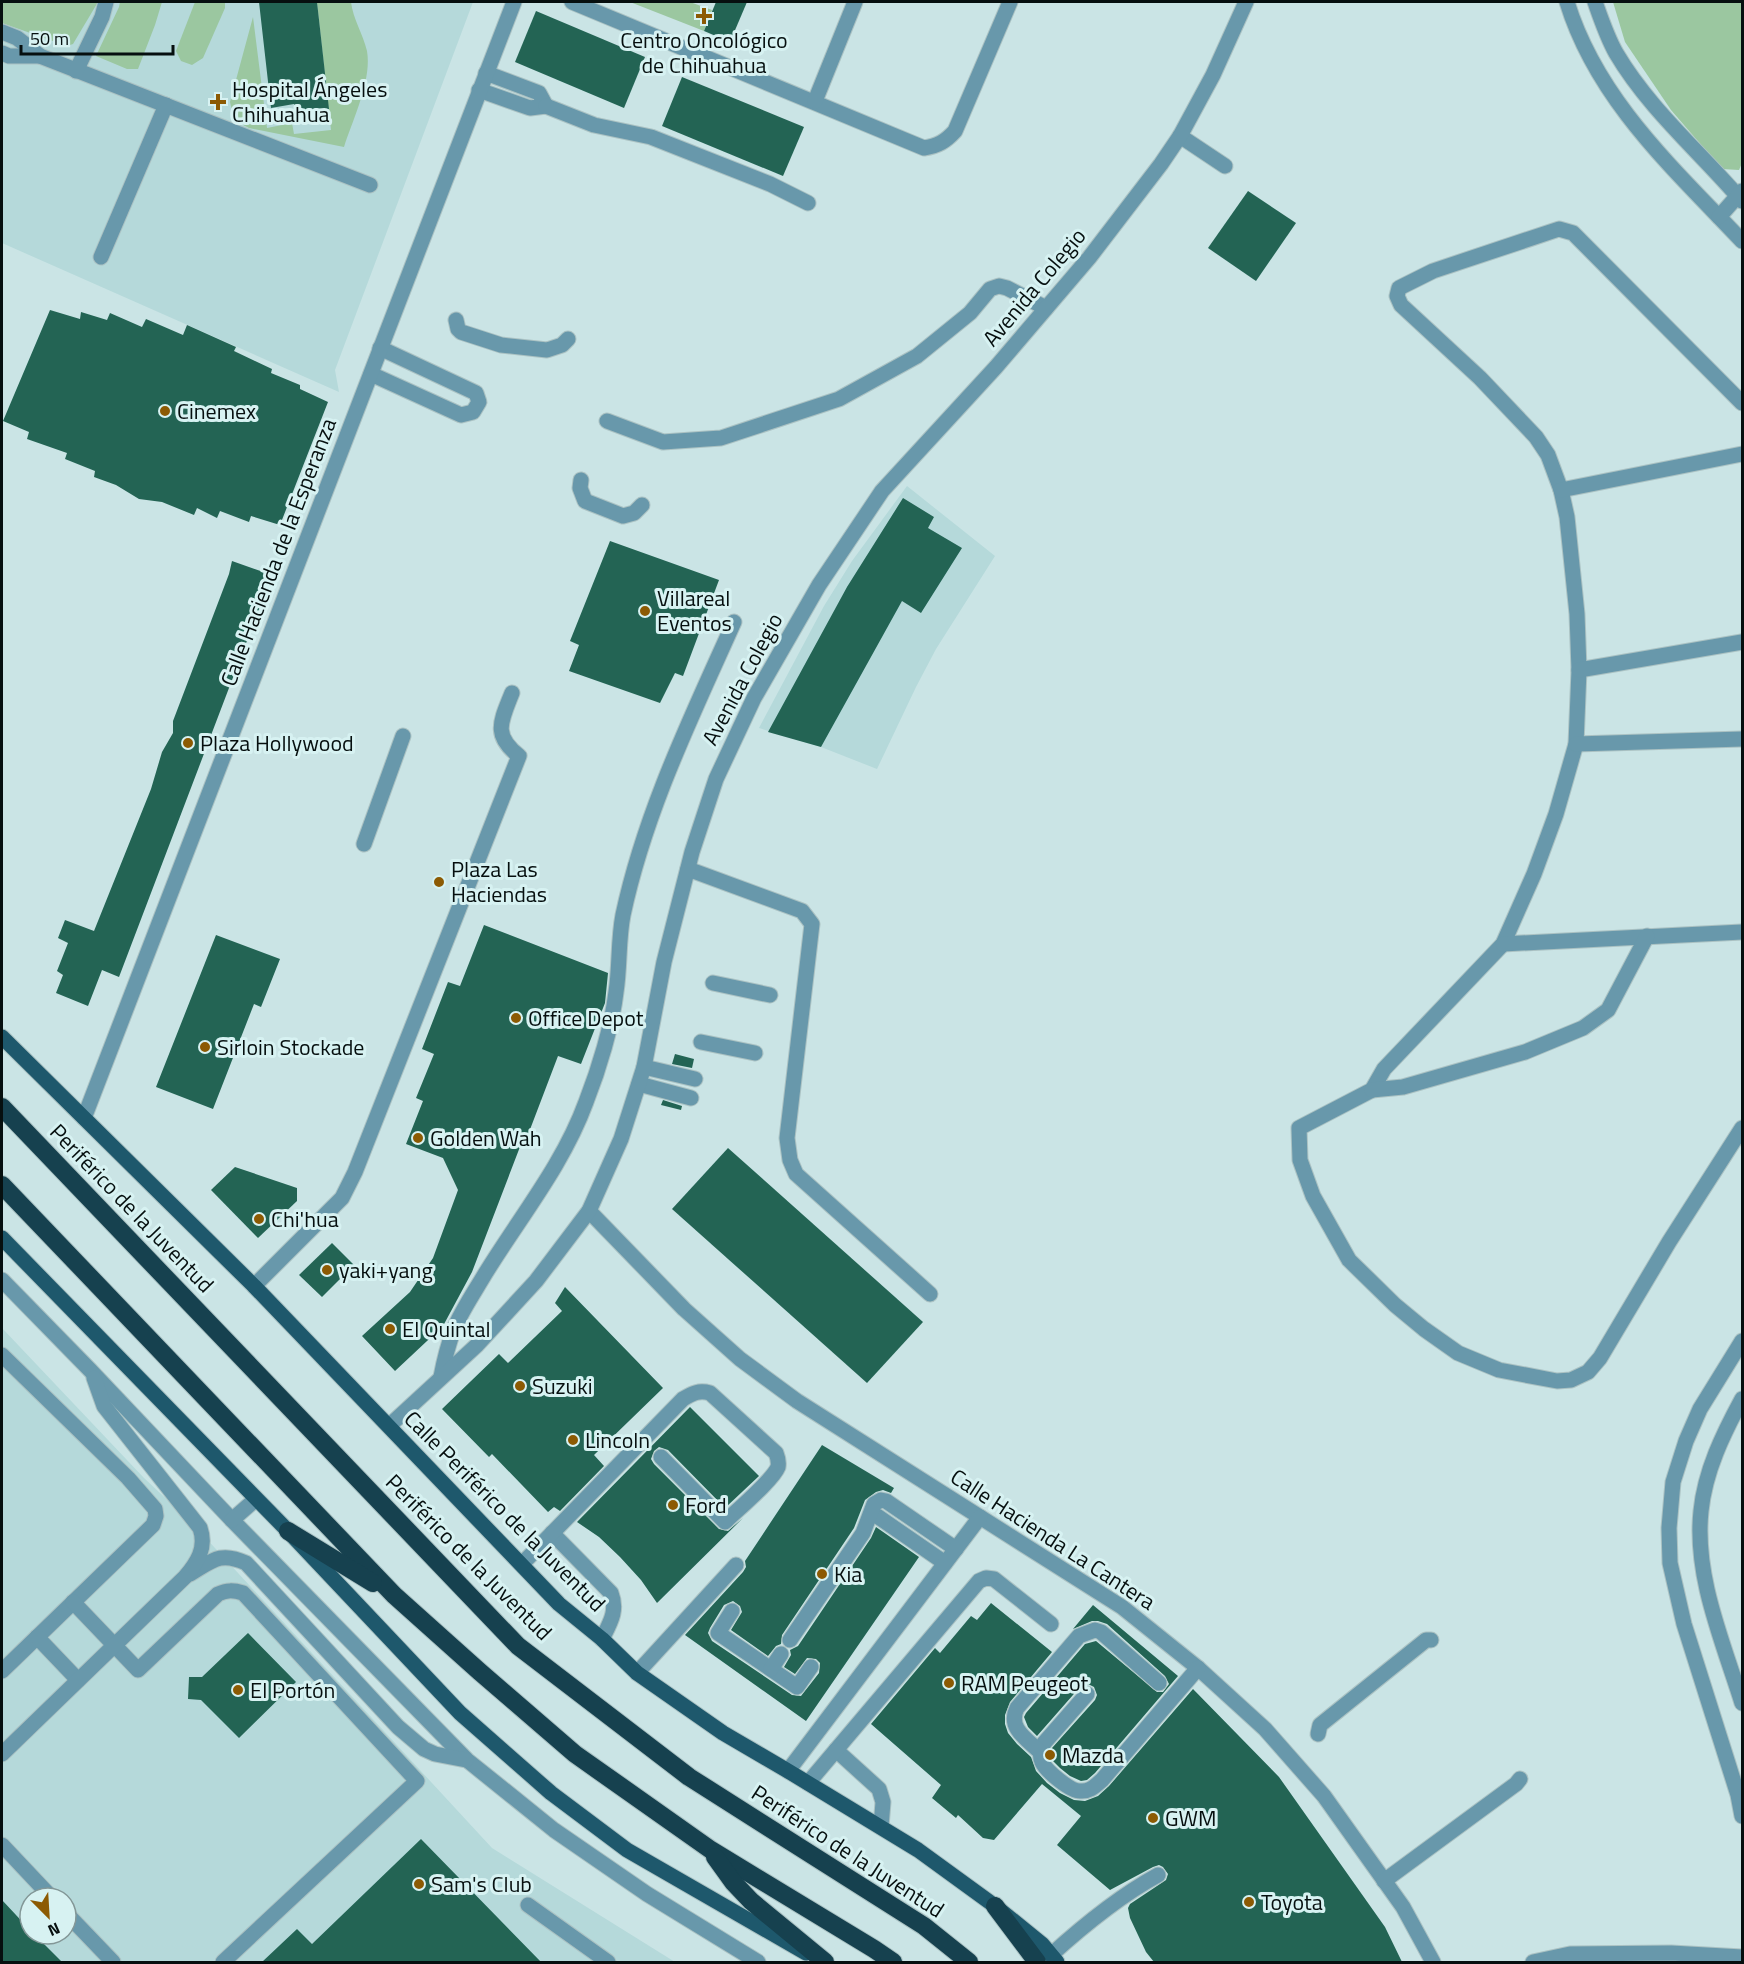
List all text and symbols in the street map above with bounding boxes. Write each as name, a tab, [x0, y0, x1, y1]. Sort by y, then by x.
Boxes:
marker: Centro Oncológico de Chihuahua	[695, 7, 713, 25]
scale bar	[21, 18, 172, 56]
place label: Centro Oncológico de Chihuahua	[620, 23, 788, 82]
text: 50 m	[30, 25, 69, 52]
place label: Hospital Ángeles Chihuahua	[232, 72, 387, 131]
marker: Hospital Ángeles Chihuahua	[209, 93, 227, 111]
street label: Avenida Colegio	[974, 220, 1094, 354]
place label: Cinemex	[177, 394, 256, 428]
marker: Cinemex	[158, 404, 172, 418]
street label: Calle Hacienda de la Esperanza	[211, 413, 345, 691]
place label: Villareal Eventos	[657, 581, 732, 640]
marker: Villareal Eventos	[638, 604, 652, 618]
street label: Avenida Colegio	[693, 607, 791, 751]
place label: Plaza Hollywood	[200, 726, 354, 760]
marker: Plaza Hollywood	[181, 736, 195, 750]
place label: Plaza Las Haciendas	[451, 852, 547, 911]
marker: Plaza Las Haciendas	[432, 875, 446, 889]
place label: Office Depot	[528, 1001, 644, 1035]
marker: Office Depot	[509, 1011, 523, 1025]
place label: Sirloin Stockade	[217, 1030, 364, 1064]
marker: Sirloin Stockade	[198, 1040, 212, 1054]
street label: Periférico de la Juventud	[42, 1116, 222, 1300]
place label: Golden Wah	[430, 1121, 542, 1155]
marker: Golden Wah	[411, 1131, 425, 1145]
place label: Chi'hua	[271, 1202, 339, 1236]
marker: Chi'hua	[252, 1212, 266, 1226]
place label: yaki+yang	[339, 1253, 433, 1287]
marker: yaki+yang	[320, 1263, 334, 1277]
place label: El Quintal	[402, 1312, 491, 1346]
marker: El Quintal	[383, 1322, 397, 1336]
place label: Suzuki	[532, 1369, 593, 1403]
marker: Suzuki	[513, 1379, 527, 1393]
street label: Calle Periférico de la Juventud	[399, 1405, 611, 1617]
place label: Lincoln	[585, 1423, 650, 1457]
marker: Lincoln	[566, 1433, 580, 1447]
street label: Calle Hacienda La Cantera	[944, 1460, 1162, 1618]
street label: Periférico de la Juventud	[381, 1469, 557, 1645]
place label: Ford	[685, 1488, 727, 1522]
marker: Ford	[666, 1498, 680, 1512]
place label: Kia	[834, 1557, 862, 1591]
marker: Kia	[815, 1567, 829, 1581]
place label: RAM Peugeot	[961, 1666, 1089, 1700]
place label: El Portón	[250, 1673, 335, 1707]
marker: RAM Peugeot	[942, 1676, 956, 1690]
marker: El Portón	[231, 1683, 245, 1697]
place label: Mazda	[1062, 1738, 1124, 1772]
marker: Mazda	[1043, 1748, 1057, 1762]
street label: Periférico de la Juventud	[745, 1776, 951, 1926]
place label: GWM	[1165, 1801, 1217, 1835]
marker: GWM	[1146, 1811, 1160, 1825]
place label: Sam's Club	[431, 1867, 532, 1901]
marker: Sam's Club	[412, 1877, 426, 1891]
place label: Toyota	[1261, 1885, 1323, 1919]
north arrow	[18, 1886, 78, 1946]
marker: Toyota	[1242, 1895, 1256, 1909]
text: N	[44, 1916, 64, 1943]

